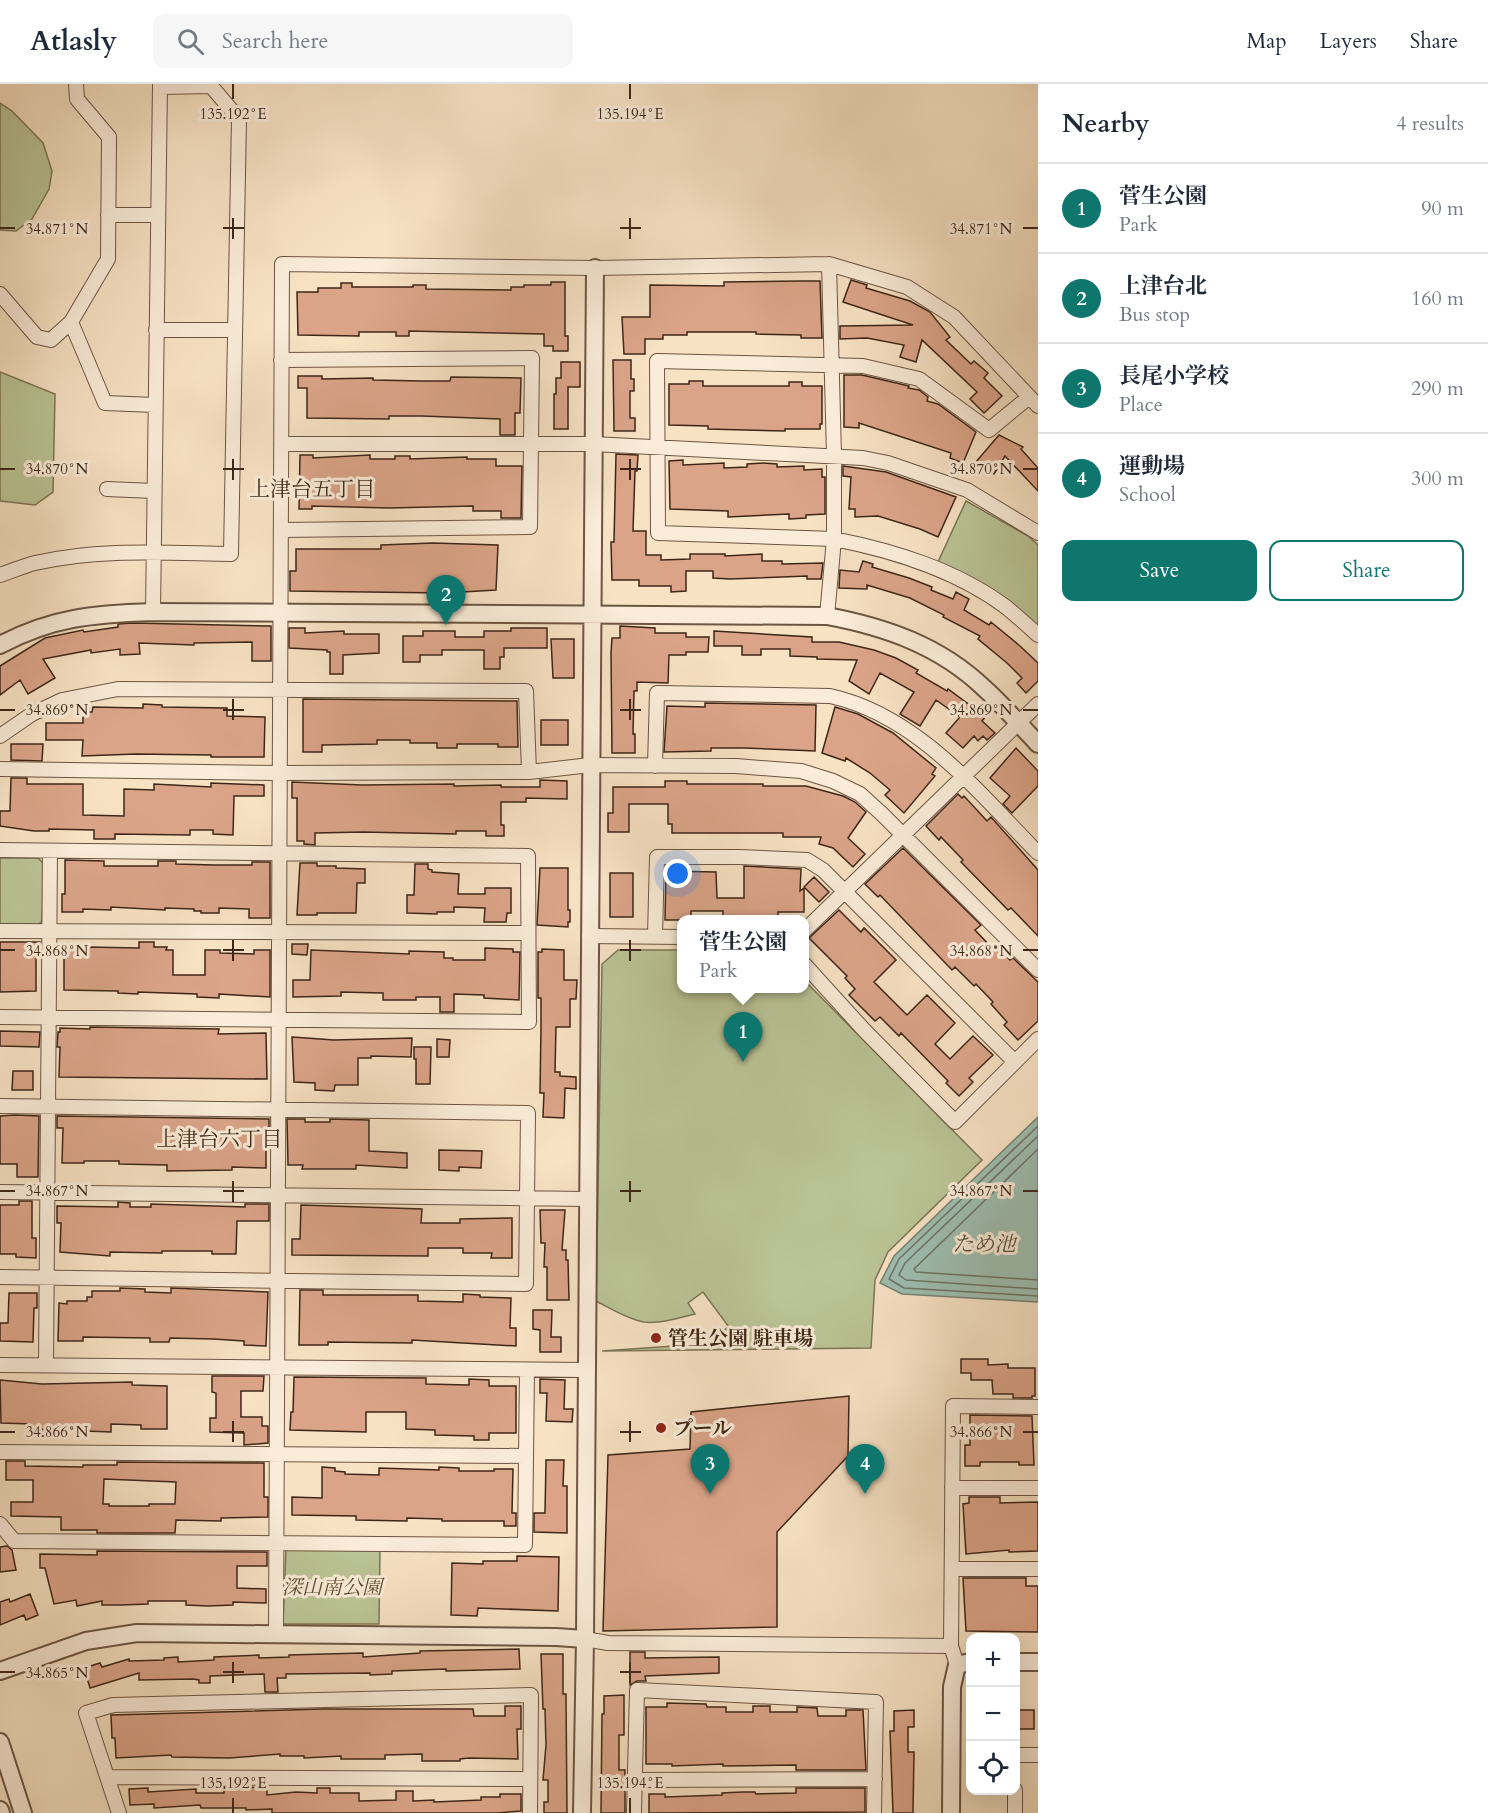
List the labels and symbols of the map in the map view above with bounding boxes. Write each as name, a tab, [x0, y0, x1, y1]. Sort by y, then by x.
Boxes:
text: 135.192°E	[200, 104, 266, 124]
text: 135.194°E	[597, 104, 663, 124]
text: 34.871°N	[26, 219, 89, 239]
text: 34.871°N	[950, 219, 1013, 239]
text: 34.870°N	[26, 459, 89, 479]
text: 34.870°N	[950, 459, 1013, 479]
district label: 上津台五丁目	[249, 475, 375, 504]
pin: 2	[426, 576, 466, 625]
text: 34.869°N	[26, 700, 89, 720]
text: 34.869°N	[950, 700, 1013, 720]
your location	[663, 859, 692, 888]
text: 34.868°N	[26, 941, 89, 961]
text: 34.868°N	[950, 941, 1013, 961]
pin: 1	[724, 1012, 762, 1062]
district label: 上津台六丁目	[156, 1125, 282, 1154]
text: 34.867°N	[26, 1181, 89, 1201]
text: 34.867°N	[950, 1181, 1013, 1201]
water label: ため池	[953, 1230, 1017, 1259]
place label: 管生公園 駐車場	[668, 1325, 813, 1352]
marker: 管生公園 駐車場	[649, 1331, 663, 1345]
place label: プール	[673, 1415, 732, 1442]
marker: プール	[654, 1421, 668, 1435]
text: 34.866°N	[26, 1422, 89, 1442]
text: 34.866°N	[950, 1422, 1013, 1442]
pin: 3	[690, 1444, 730, 1494]
pin: 4	[846, 1444, 884, 1494]
park label: 深山南公園	[282, 1574, 385, 1601]
text: 34.865°N	[26, 1663, 89, 1683]
text: 135.192°E	[200, 1773, 266, 1793]
text: 135.194°E	[597, 1773, 663, 1793]

